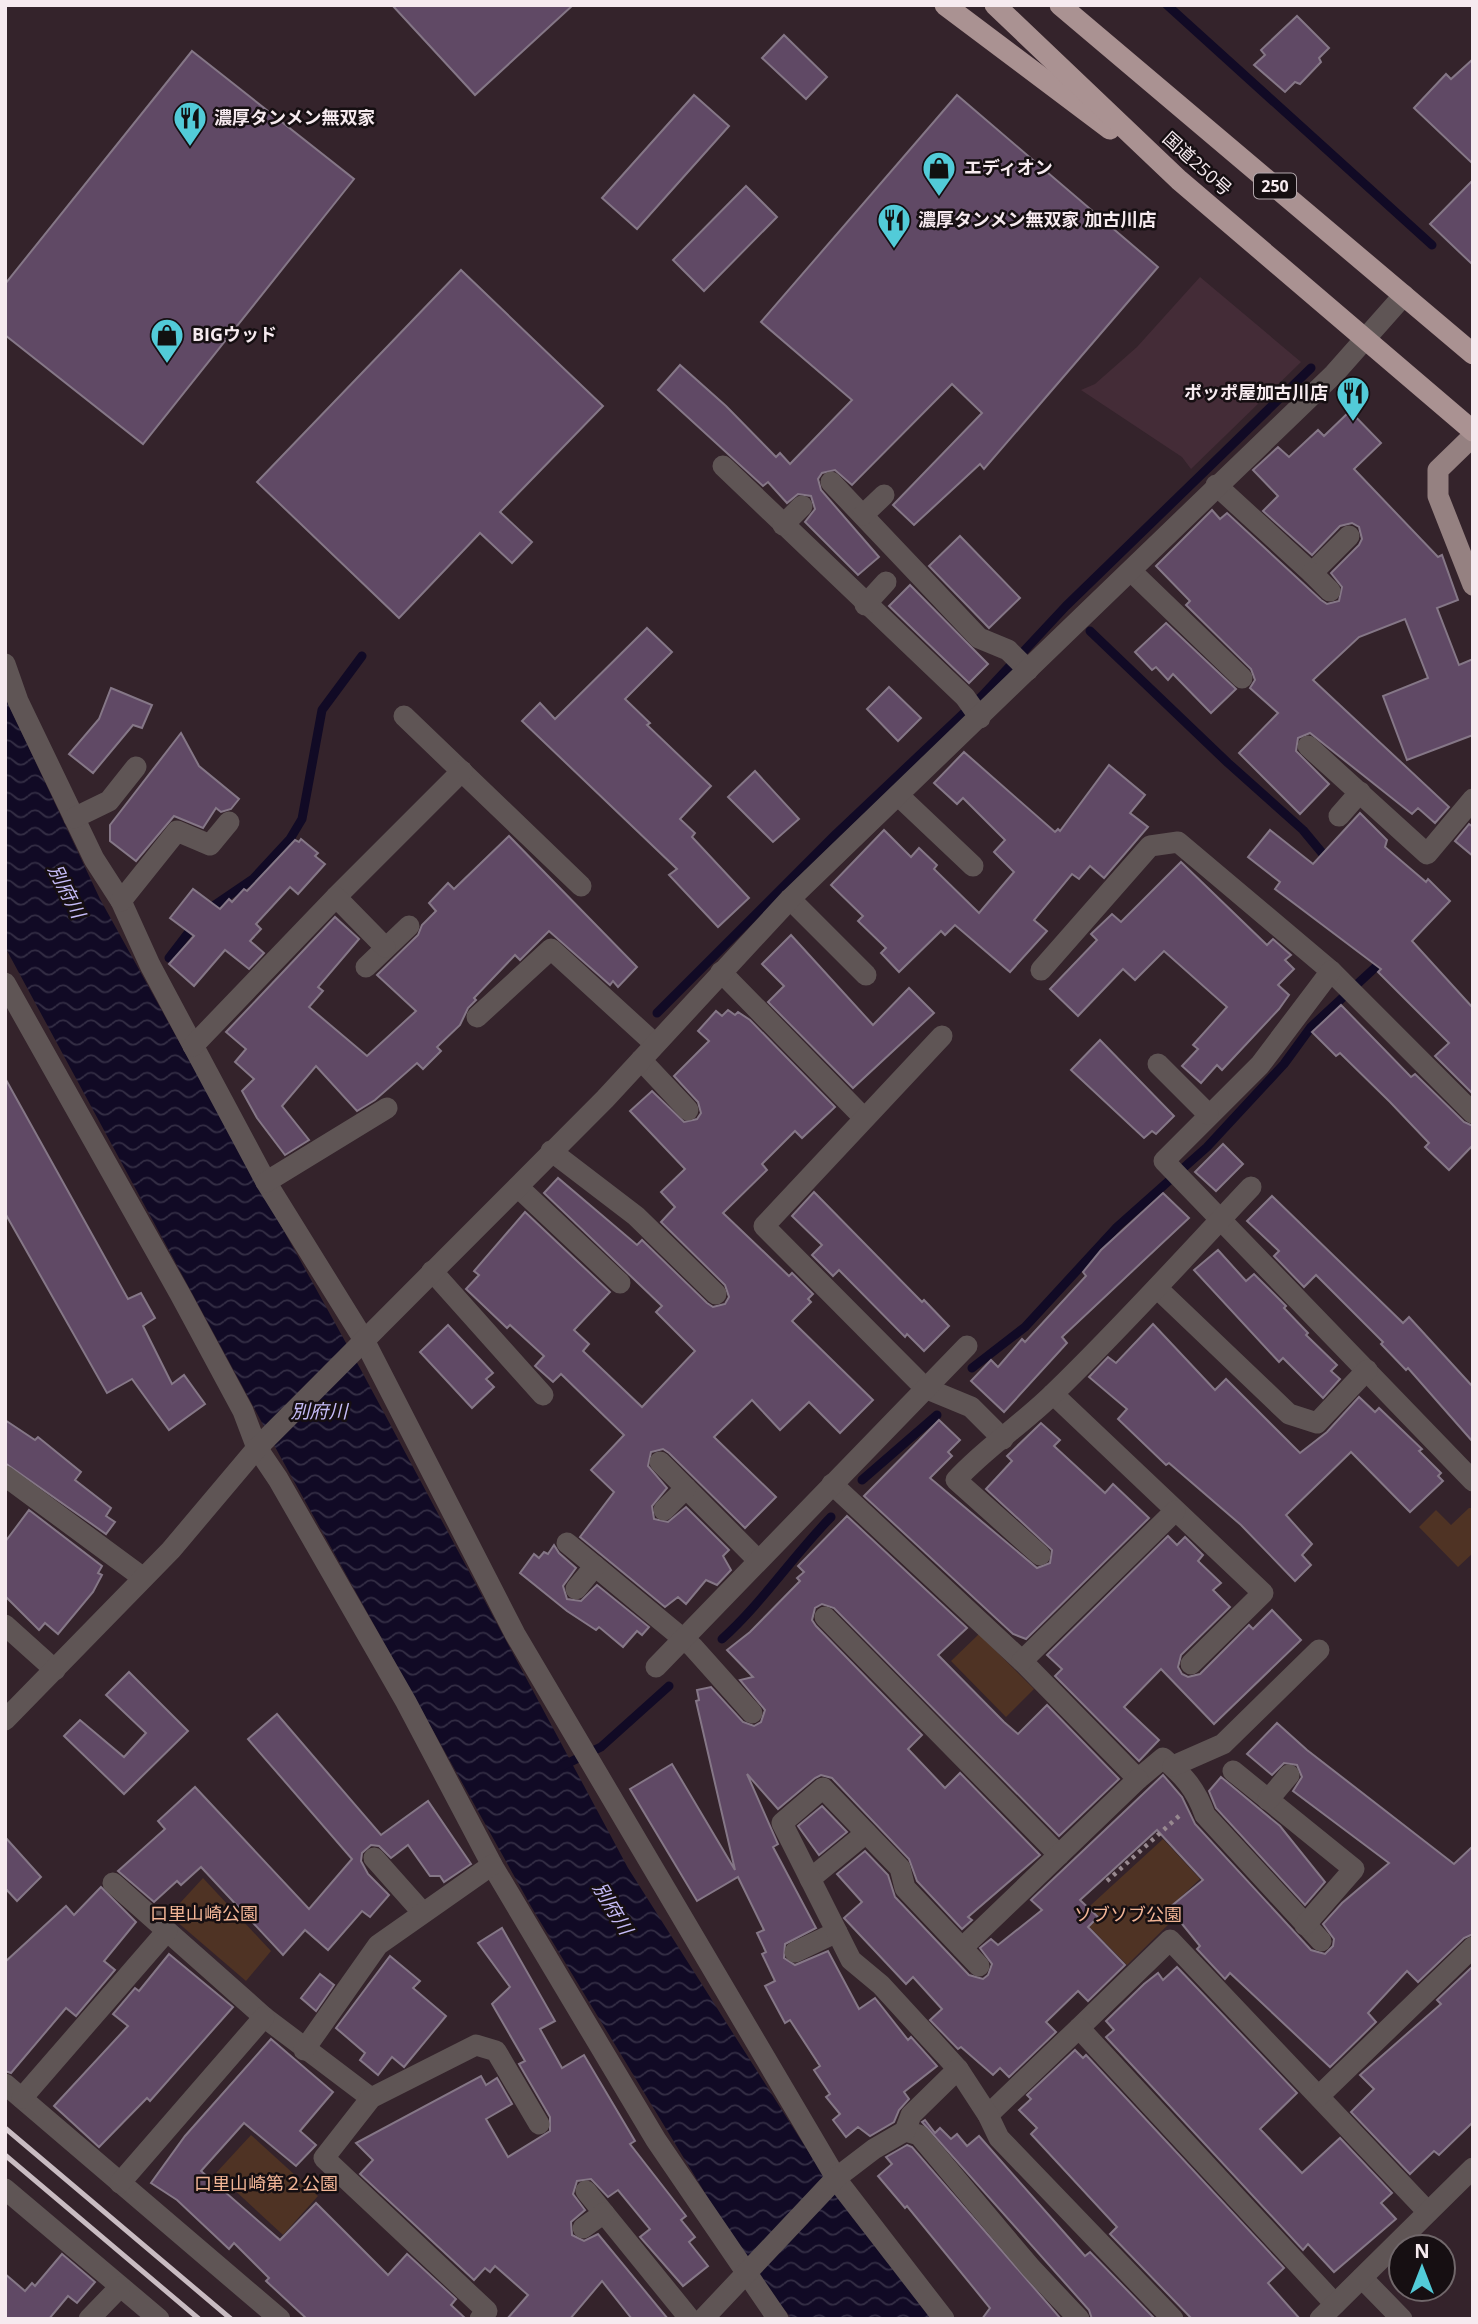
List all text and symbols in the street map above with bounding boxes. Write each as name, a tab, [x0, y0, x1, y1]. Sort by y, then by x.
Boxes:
restaurant icon: 濃厚タンメン無双家	[171, 99, 209, 148]
place label: 濃厚タンメン無双家	[214, 105, 375, 129]
street label: 国道250号	[1158, 126, 1237, 201]
shop icon: エディオン	[920, 149, 958, 198]
place label: エディオン	[964, 155, 1053, 179]
road number: 250	[1254, 174, 1296, 198]
restaurant icon: 濃厚タンメン無双家 加古川店	[875, 201, 913, 250]
place label: 濃厚タンメン無双家 加古川店	[918, 207, 1156, 231]
shop icon: BIGウッド	[148, 316, 186, 365]
place label: BIGウッド	[192, 322, 277, 346]
restaurant icon: ポッポ屋加古川店	[1334, 374, 1372, 423]
place label: ポッポ屋加古川店	[1184, 380, 1328, 404]
water label: 別府川	[42, 860, 92, 924]
water label: 別府川	[290, 1398, 349, 1424]
water label: 別府川	[587, 1877, 640, 1941]
park label: 口里山崎公園	[150, 1901, 258, 1925]
park label: ソブソブ公園	[1074, 1902, 1182, 1926]
park label: 口里山崎第２公園	[194, 2171, 338, 2195]
north arrow	[1387, 2233, 1457, 2303]
text: N	[1414, 2238, 1430, 2264]

